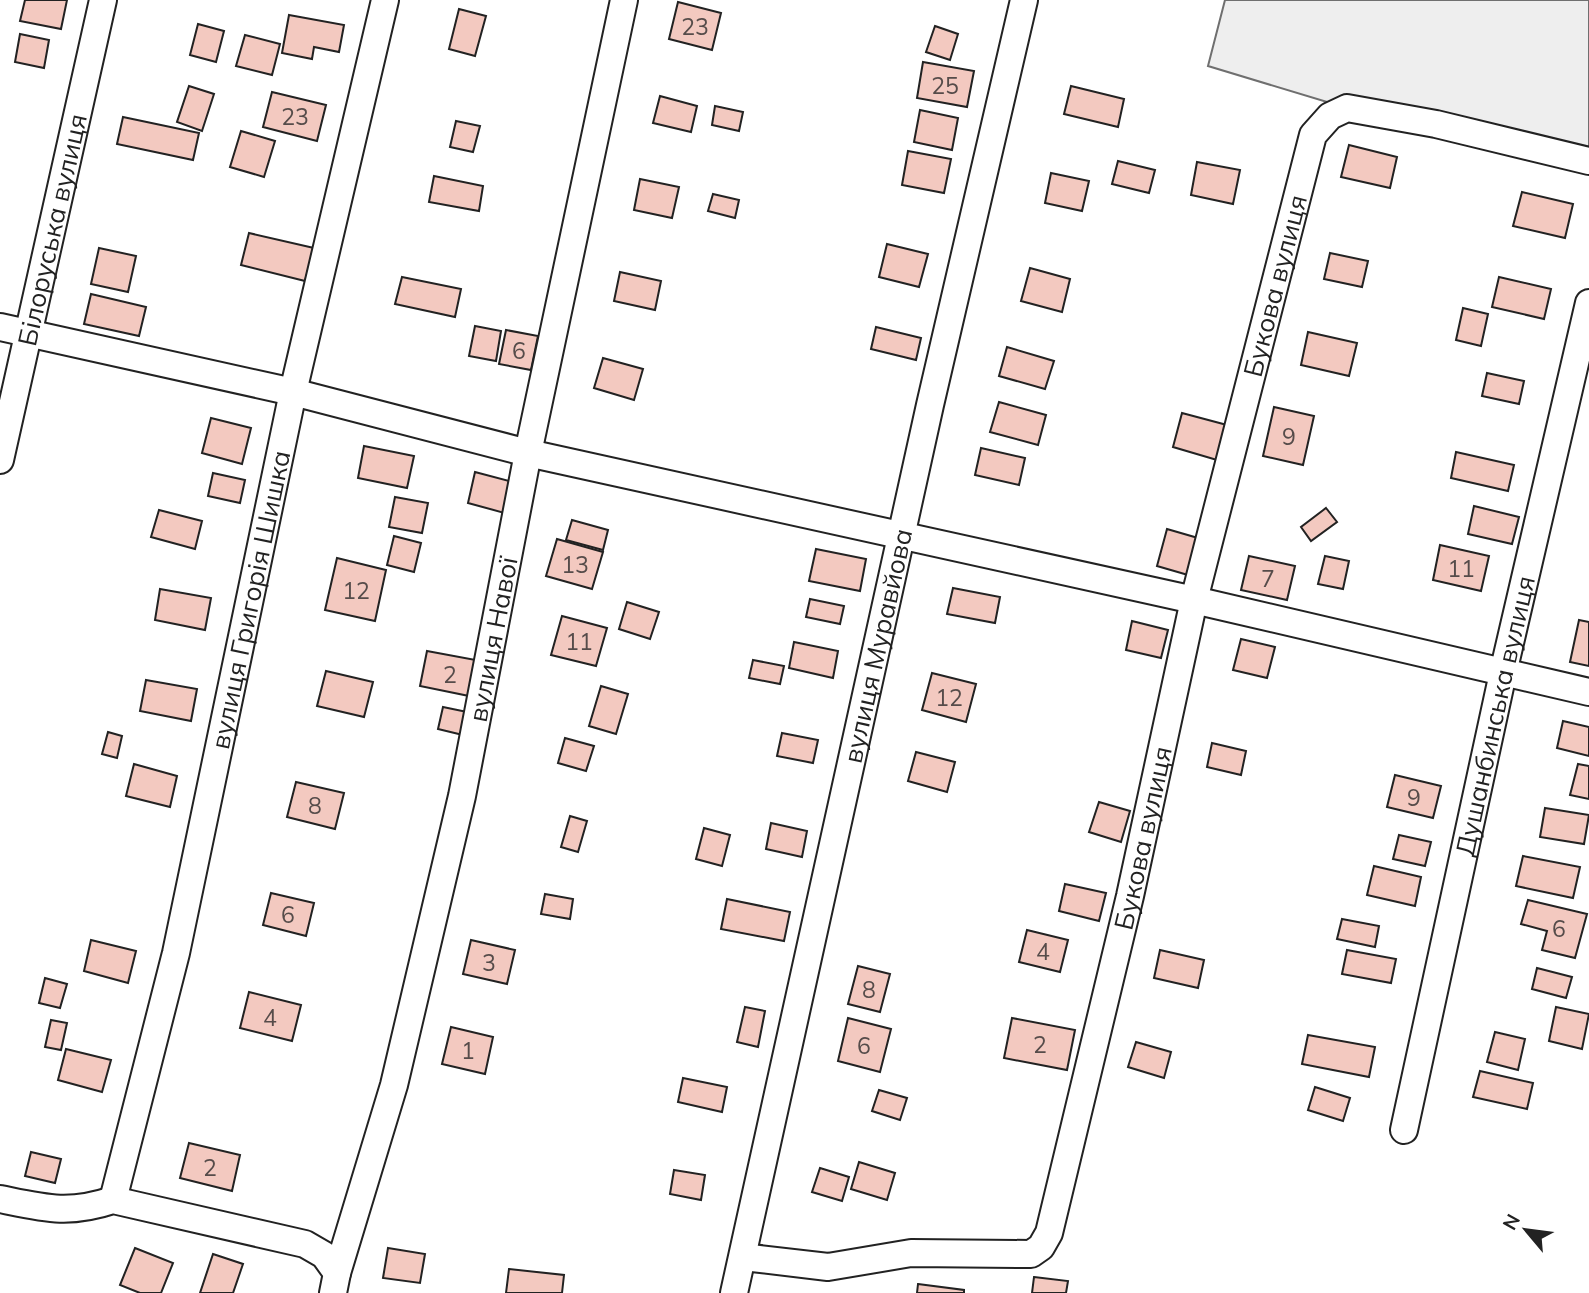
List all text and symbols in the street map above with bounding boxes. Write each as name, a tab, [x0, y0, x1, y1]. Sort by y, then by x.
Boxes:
house number: 23	[681, 12, 709, 41]
house number: 25	[931, 71, 959, 100]
house number: 23	[281, 102, 309, 131]
street label: Білоруська вулиця	[10, 111, 94, 349]
street label: Букова вулиця	[1235, 191, 1314, 380]
house number: 6	[512, 336, 526, 365]
house number: 9	[1282, 422, 1296, 451]
street label: вулиця Григорія Шишка	[203, 447, 297, 752]
street label: вулиця Муравйова	[835, 525, 919, 766]
house number: 13	[561, 550, 589, 579]
street label: вулиця Навої	[460, 553, 524, 725]
house number: 11	[1447, 554, 1475, 583]
house number: 7	[1261, 564, 1275, 593]
street label: Душанбинська вулиця	[1447, 572, 1542, 859]
house number: 12	[342, 576, 370, 605]
house number: 11	[565, 627, 593, 656]
house number: 2	[443, 660, 457, 689]
house number: 12	[935, 683, 963, 712]
street label: Букова вулиця	[1106, 743, 1178, 933]
house number: 9	[1407, 783, 1421, 812]
house number: 8	[308, 791, 322, 820]
house number: 6	[281, 900, 295, 929]
house number: 6	[1552, 914, 1566, 943]
house number: 4	[1036, 937, 1050, 966]
house number: 3	[482, 948, 496, 977]
house number: 8	[862, 975, 876, 1004]
house number: 4	[263, 1003, 277, 1032]
house number: 2	[1033, 1030, 1047, 1059]
house number: 6	[857, 1031, 871, 1060]
house number: 1	[461, 1036, 475, 1065]
house number: 2	[203, 1153, 217, 1182]
north arrow	[1491, 1195, 1561, 1265]
text: N	[1497, 1210, 1525, 1234]

